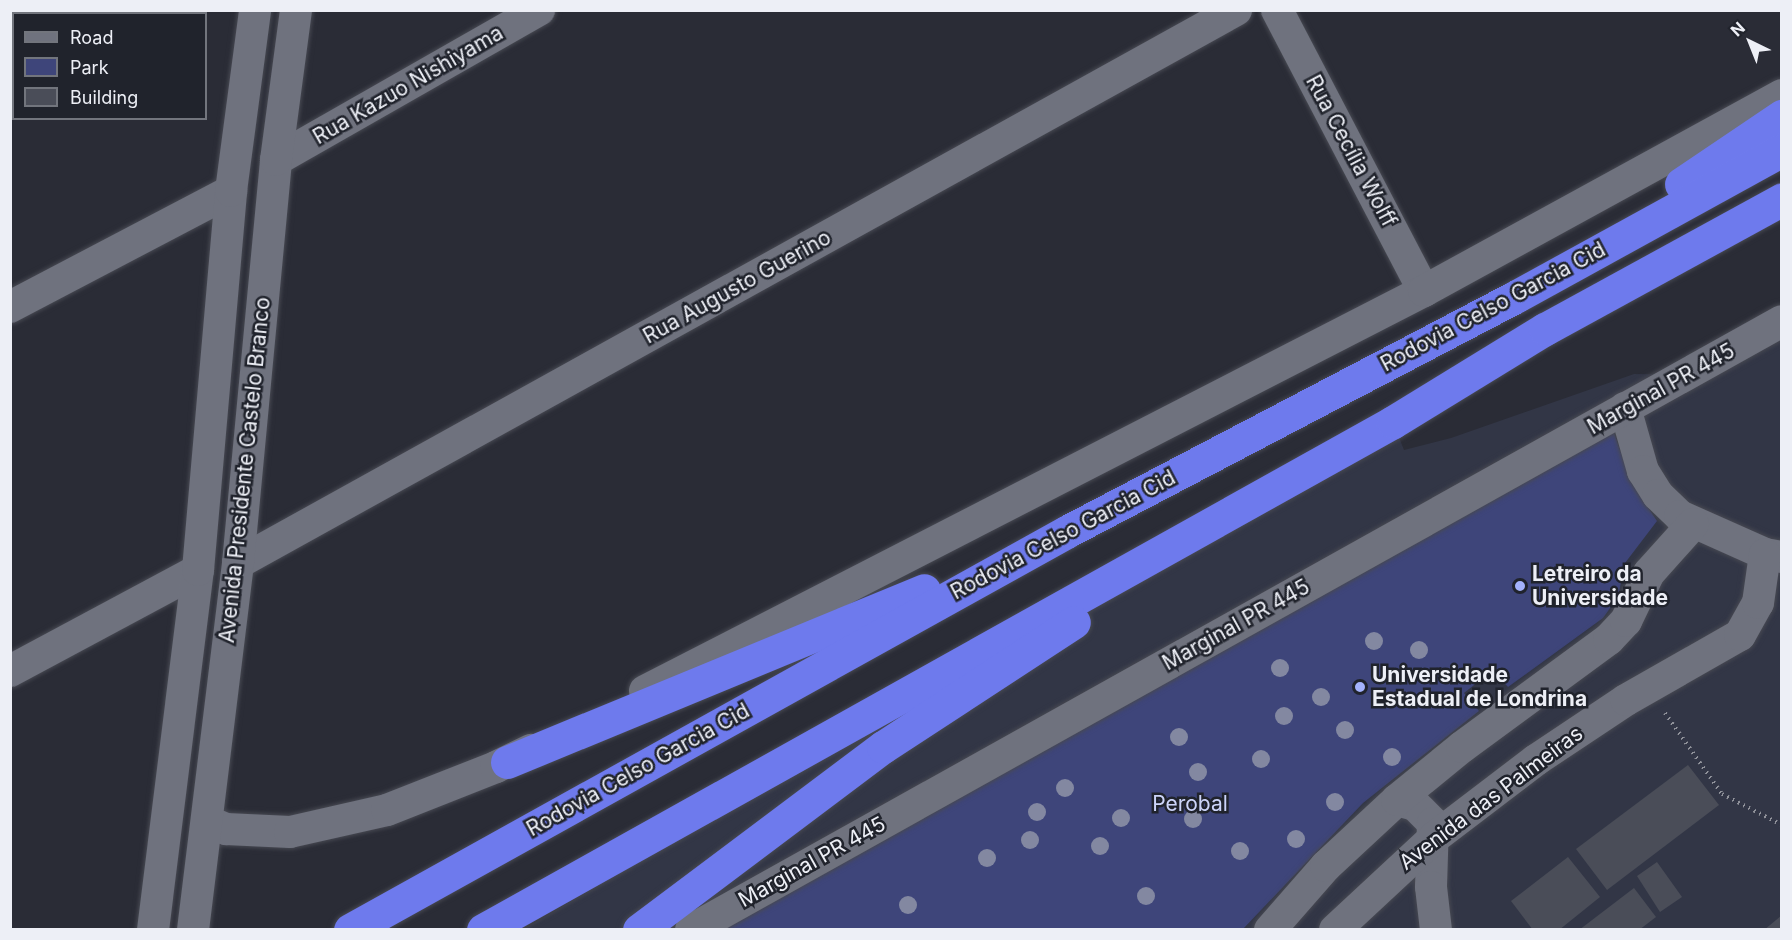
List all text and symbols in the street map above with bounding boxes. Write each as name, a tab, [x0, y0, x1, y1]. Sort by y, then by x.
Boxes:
legend	[12, 12, 207, 120]
north arrow	[1720, 12, 1780, 72]
text: N	[1726, 17, 1749, 40]
street label: Rua Kazuo Nishiyama	[309, 20, 507, 150]
text: Road	[70, 27, 113, 48]
text: Park	[70, 57, 109, 78]
street label: Rua Cecília Wolff	[1300, 71, 1402, 231]
text: Building	[70, 87, 138, 108]
street label: Rua Augusto Guerino	[639, 225, 835, 349]
street label: Rodovia Celso Garcia Cid	[1376, 237, 1610, 377]
street label: Avenida Presidente Castelo Branco	[214, 296, 276, 644]
street label: Marginal PR 445	[1583, 338, 1739, 440]
street label: Rodovia Celso Garcia Cid	[946, 465, 1180, 605]
place label: Letreiro da Universidade	[1532, 561, 1668, 611]
street label: Marginal PR 445	[1158, 574, 1314, 676]
marker: Letreiro da Universidade	[1513, 579, 1527, 593]
place label: Universidade Estadual de Londrina	[1372, 662, 1587, 712]
marker: Universidade Estadual de Londrina	[1353, 680, 1367, 694]
street label: Rodovia Celso Garcia Cid	[522, 698, 754, 842]
street label: Avenida das Palmeiras	[1394, 721, 1588, 875]
park label: Perobal	[1152, 791, 1228, 817]
street label: Marginal PR 445	[734, 811, 890, 913]

